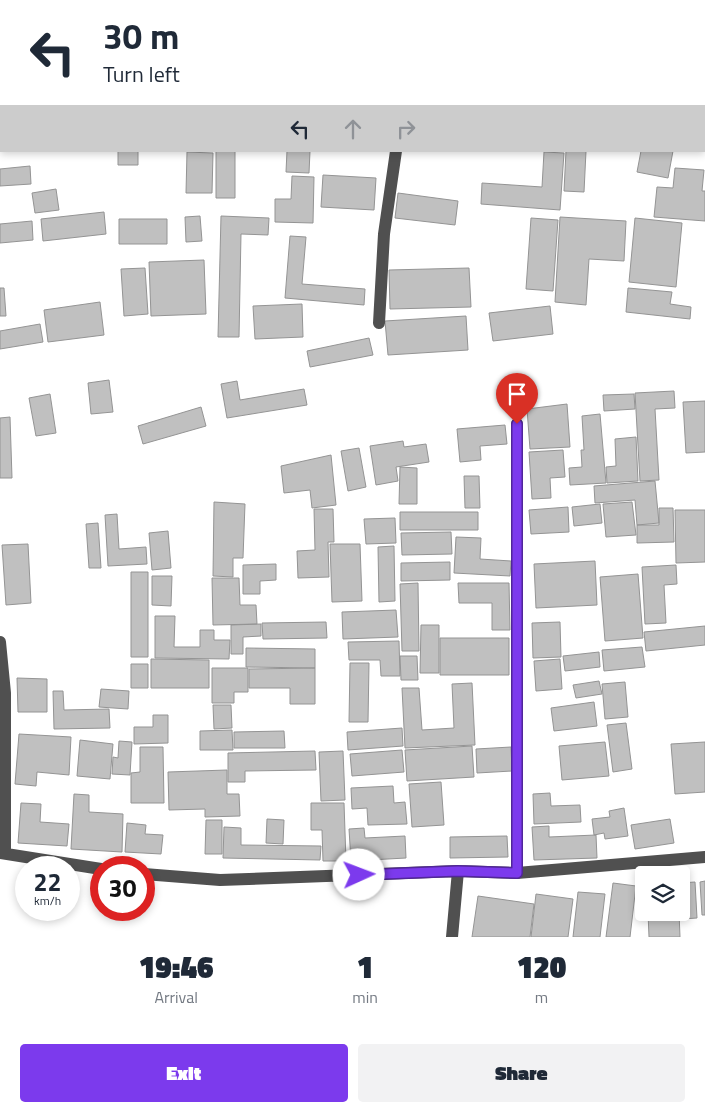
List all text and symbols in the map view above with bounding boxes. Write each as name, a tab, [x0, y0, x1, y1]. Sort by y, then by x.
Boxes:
text: 30 m	[103, 9, 179, 63]
icon: left	[20, 20, 85, 85]
text: Turn left	[103, 57, 180, 91]
icon: left	[286, 115, 314, 143]
icon: ahead	[339, 115, 367, 143]
icon: right	[392, 115, 420, 143]
pin	[496, 373, 538, 424]
icon: arrive	[503, 380, 531, 408]
position arrow	[332, 848, 384, 900]
speed limit sign: 30	[90, 856, 155, 921]
text: 22	[33, 863, 62, 901]
map controls	[635, 866, 690, 921]
button: layers	[635, 866, 690, 921]
text: km/h	[34, 891, 61, 910]
text: 19:46	[139, 944, 213, 990]
text: 1	[357, 944, 373, 990]
text: 120	[517, 944, 566, 990]
text: Arrival	[154, 985, 198, 1009]
text: min	[352, 985, 378, 1009]
text: m	[535, 985, 548, 1009]
button: Exit	[20, 1044, 348, 1102]
button: Share	[358, 1044, 685, 1102]

